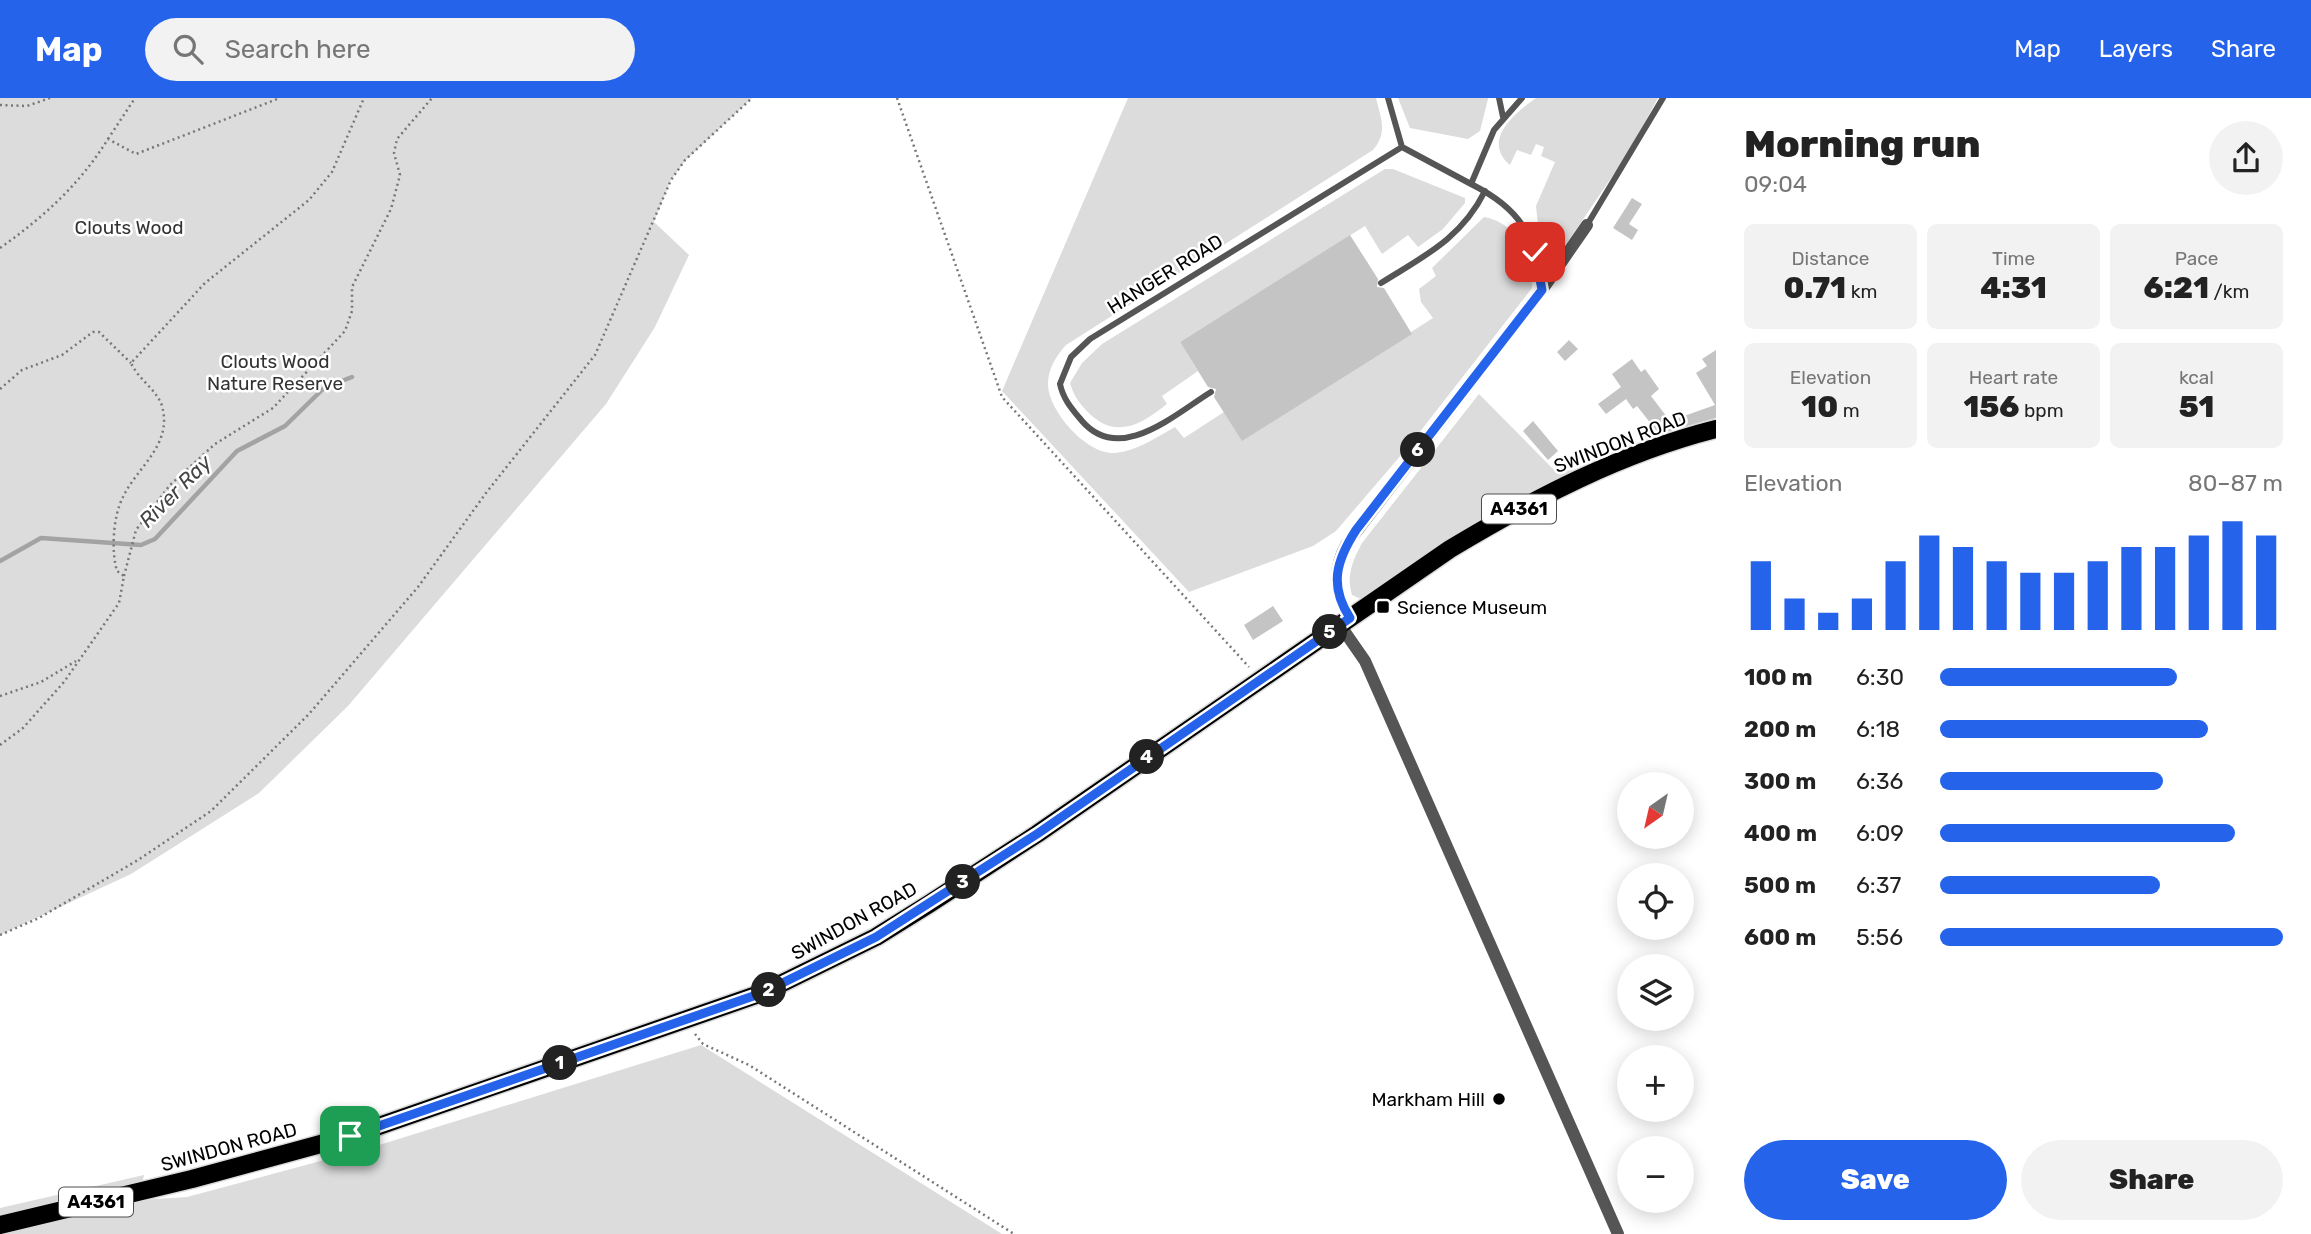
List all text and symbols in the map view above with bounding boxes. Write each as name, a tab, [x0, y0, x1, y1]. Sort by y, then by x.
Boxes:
search box	[145, 18, 635, 81]
text: Map	[35, 30, 103, 69]
icon: search	[169, 30, 207, 68]
text: Search here	[225, 34, 370, 65]
text: Map	[2014, 35, 2061, 63]
text: Layers	[2099, 35, 2173, 63]
text: Share	[2211, 35, 2276, 63]
text: Morning run	[1744, 121, 1981, 167]
button: share	[2209, 121, 2283, 195]
text: 09:04	[1744, 170, 1807, 198]
park label: Clouts Wood	[74, 216, 184, 239]
pin	[1505, 222, 1565, 282]
street label: HANGER ROAD	[1103, 229, 1227, 319]
icon: check	[1516, 233, 1554, 271]
text: Distance	[1792, 247, 1869, 270]
text: Time	[1992, 247, 2035, 270]
text: Pace	[2175, 247, 2218, 270]
text: 0.71	[1783, 270, 1846, 306]
text: 4:31	[1980, 270, 2047, 306]
text: 6:21	[2144, 270, 2209, 306]
text: km	[1846, 280, 1878, 303]
text: /km	[2209, 280, 2249, 303]
park label: Clouts Wood Nature Reserve	[207, 350, 343, 395]
text: Elevation	[1790, 366, 1871, 389]
text: Heart rate	[1969, 366, 2058, 389]
text: kcal	[2179, 366, 2214, 389]
text: 10	[1801, 389, 1838, 425]
text: 156	[1963, 389, 2019, 425]
text: 51	[2179, 389, 2214, 425]
text: m	[1838, 399, 1860, 422]
text: bpm	[2019, 399, 2064, 422]
street label: SWINDON ROAD	[1551, 406, 1689, 478]
pin: 6	[1400, 432, 1436, 468]
text: 6	[1411, 438, 1424, 461]
water label: River Ray	[134, 449, 217, 532]
text: Elevation	[1744, 469, 1843, 497]
text: 80–87 m	[2188, 469, 2283, 497]
road number: A4361	[1482, 494, 1556, 524]
place label: Science Museum	[1397, 596, 1547, 619]
marker: Science Museum	[1375, 599, 1391, 615]
pin: 5	[1312, 614, 1348, 650]
text: 5	[1323, 620, 1336, 643]
text: 100 m	[1744, 663, 1813, 691]
text: 6:30	[1856, 663, 1904, 691]
text: 200 m	[1744, 715, 1816, 743]
text: 6:18	[1856, 715, 1900, 743]
pin: 4	[1130, 740, 1164, 774]
text: 4	[1140, 745, 1153, 768]
text: 300 m	[1744, 767, 1816, 795]
text: 6:36	[1856, 767, 1903, 795]
north arrow	[1617, 772, 1694, 849]
map controls	[1617, 772, 1694, 1213]
text: 400 m	[1744, 819, 1817, 847]
text: 6:09	[1856, 819, 1904, 847]
button: locate	[1617, 863, 1694, 940]
pin: 3	[946, 864, 981, 900]
text: 3	[956, 870, 969, 893]
text: 500 m	[1744, 871, 1816, 899]
text: 6:37	[1856, 871, 1901, 899]
street label: SWINDON ROAD	[787, 877, 921, 965]
text: 600 m	[1744, 923, 1816, 951]
text: 5:56	[1856, 923, 1903, 951]
button: layers	[1617, 954, 1694, 1031]
pin: 2	[752, 972, 786, 1008]
text: 2	[762, 978, 775, 1001]
button: +	[1617, 1045, 1694, 1122]
pin: 1	[542, 1046, 578, 1080]
text: 1	[555, 1051, 564, 1074]
place label: Markham Hill	[1371, 1088, 1485, 1111]
marker: Markham Hill	[1491, 1091, 1507, 1107]
pin	[320, 1106, 380, 1166]
icon: arrive	[331, 1117, 369, 1155]
street label: SWINDON ROAD	[158, 1118, 300, 1176]
button: −	[1617, 1136, 1694, 1213]
button: Save	[1744, 1140, 2007, 1220]
button: Share	[2021, 1140, 2283, 1220]
road number: A4361	[59, 1188, 133, 1217]

